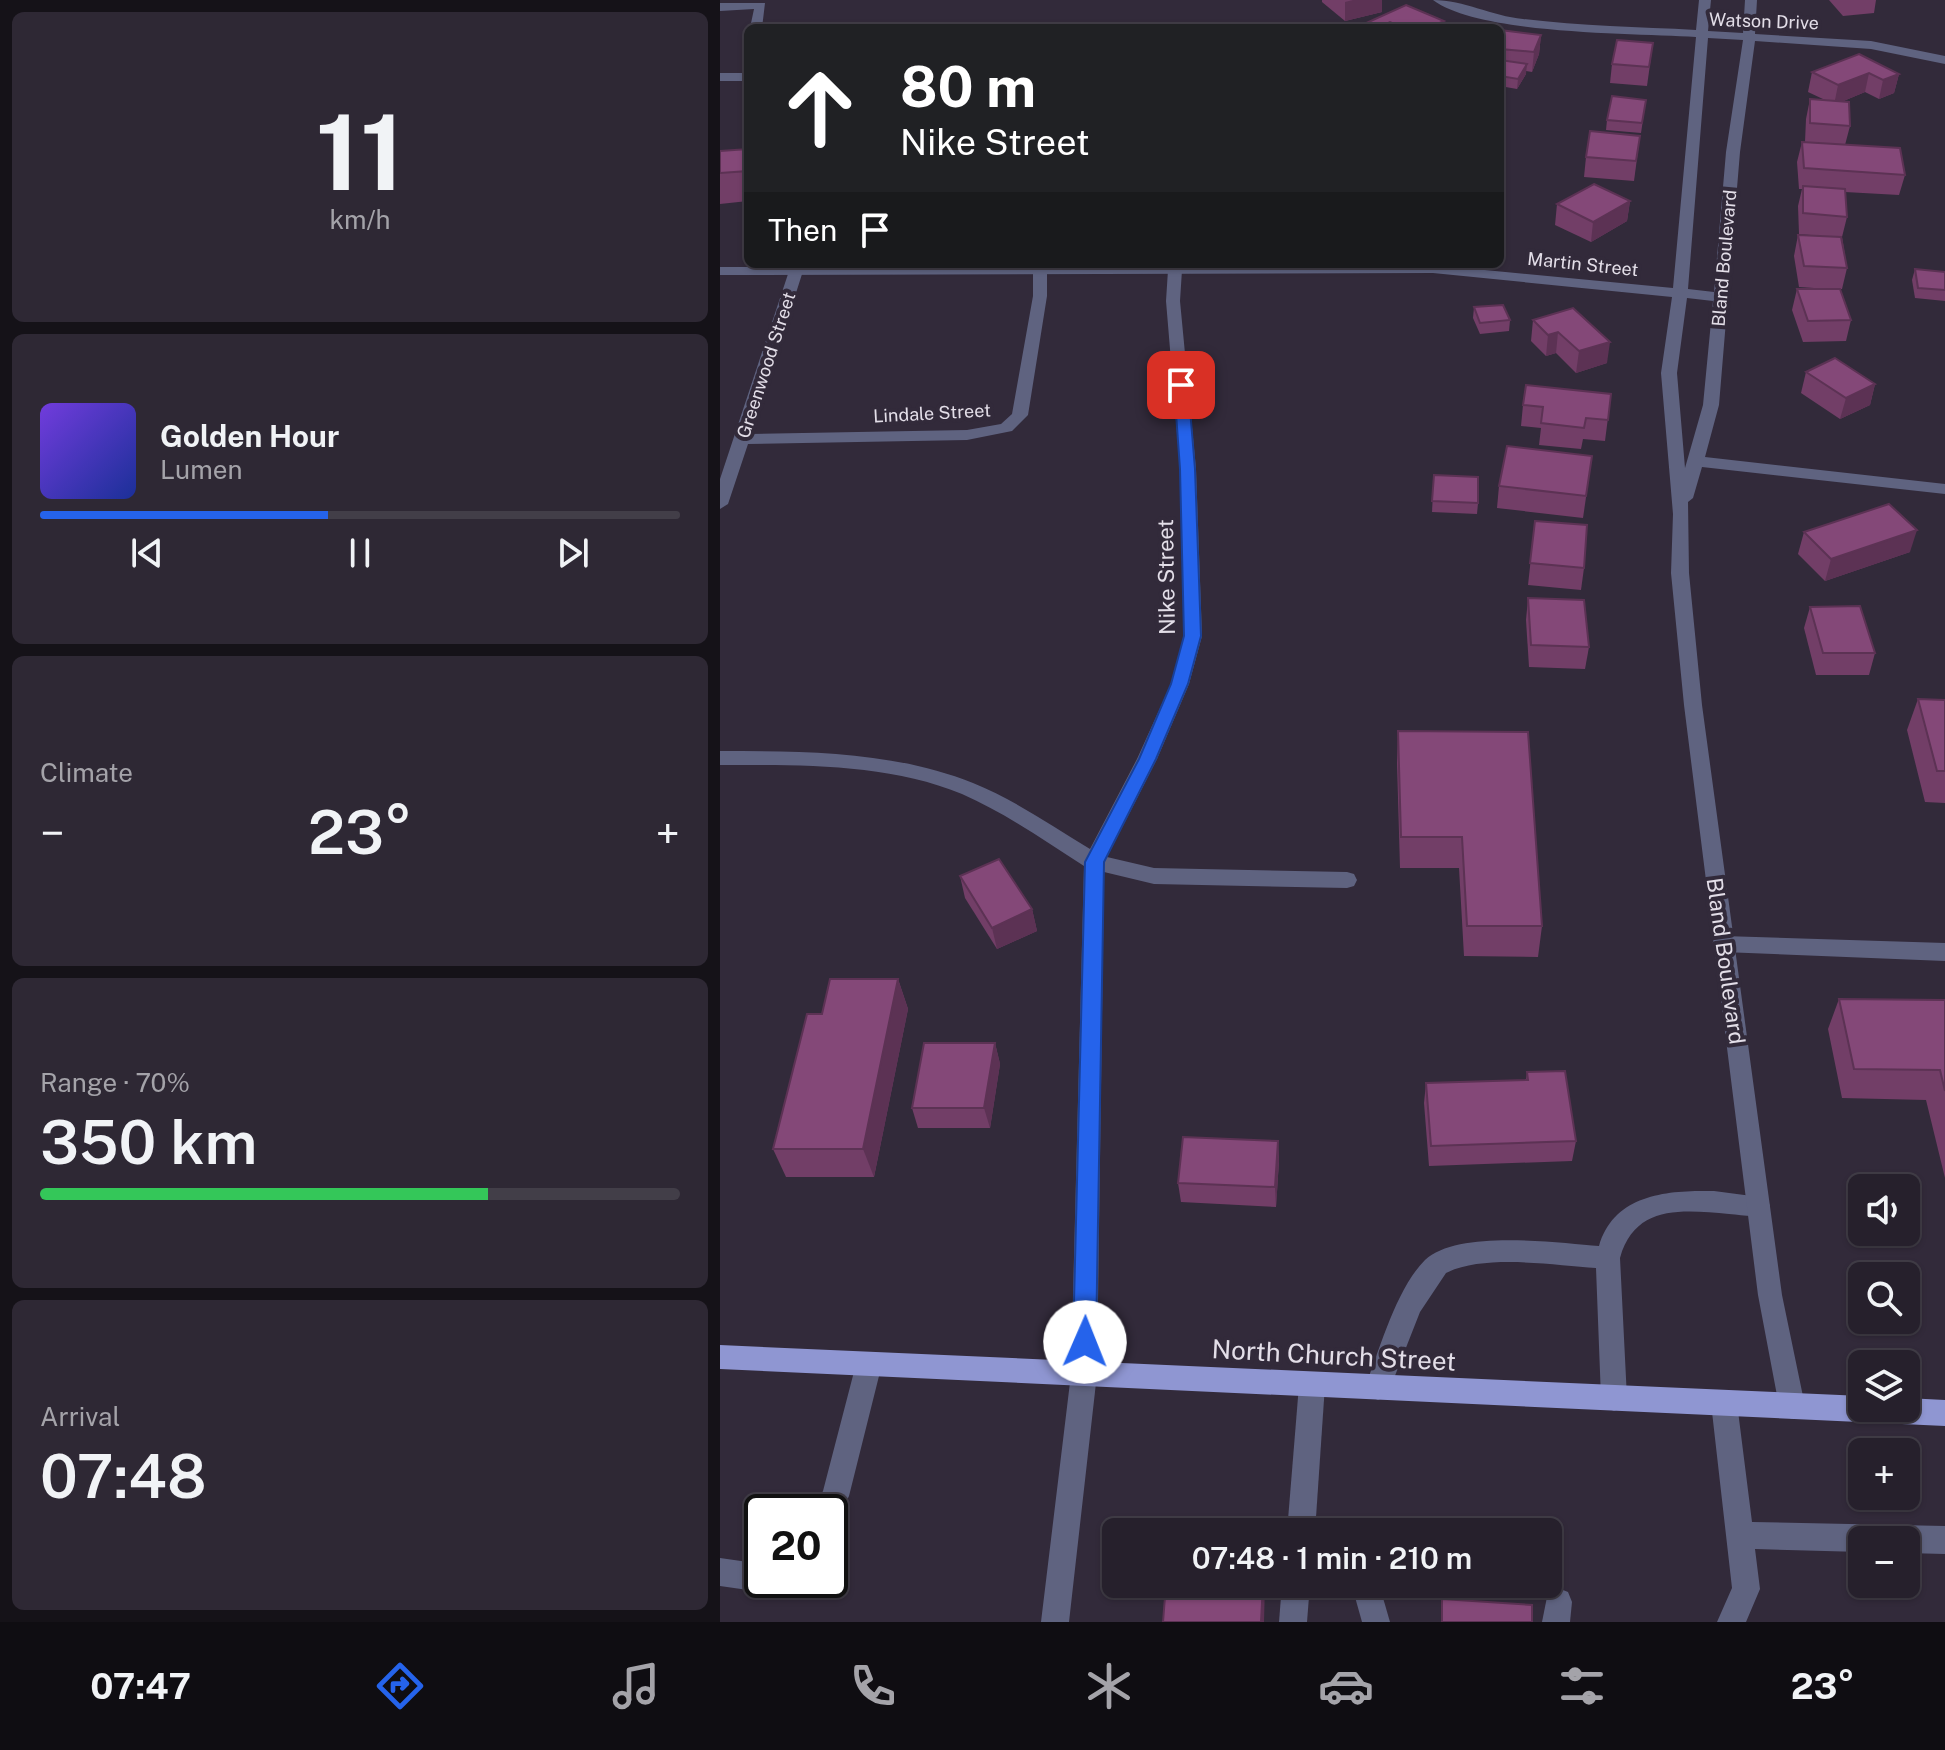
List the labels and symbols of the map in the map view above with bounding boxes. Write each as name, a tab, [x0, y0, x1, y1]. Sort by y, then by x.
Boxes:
street label: Watson Drive	[1709, 9, 1819, 33]
street label: Bland Boulevard	[1708, 189, 1740, 327]
street label: Martin Street	[1526, 248, 1640, 280]
street label: Greenwood Street	[732, 289, 800, 441]
pin	[1147, 351, 1215, 419]
street label: Lindale Street	[872, 399, 992, 427]
street label: Nike Street	[1152, 519, 1180, 635]
street label: Bland Boulevard	[1701, 876, 1751, 1046]
position arrow	[1043, 1300, 1127, 1384]
street label: North Church Street	[1211, 1333, 1457, 1377]
speed limit sign: 20	[744, 1494, 848, 1598]

